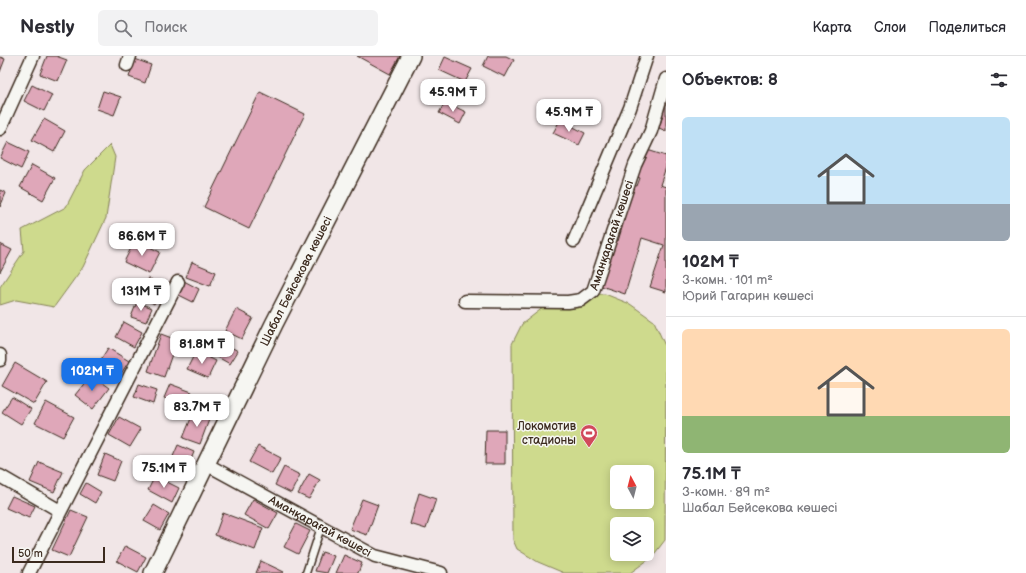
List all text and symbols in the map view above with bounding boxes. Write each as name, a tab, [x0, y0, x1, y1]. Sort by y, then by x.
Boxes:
search box	[98, 10, 378, 46]
text: Nestly	[20, 16, 74, 39]
icon: search	[112, 17, 134, 39]
text: Поиск	[144, 18, 187, 37]
text: Карта	[812, 19, 852, 36]
text: Слои	[874, 19, 906, 36]
text: Поделиться	[928, 19, 1006, 36]
icon: filters	[988, 69, 1010, 91]
text: Объектов: 8	[682, 70, 778, 90]
pin: 45.9M ₸	[416, 79, 490, 113]
text: 45.9M ₸	[429, 84, 477, 100]
pin: 45.9M ₸	[532, 99, 606, 133]
text: 45.9M ₸	[545, 104, 593, 120]
icon: home	[810, 143, 882, 215]
street label: Аманқарағай көшесі	[586, 178, 637, 293]
street label: Шабал Бейсекова көшесі	[257, 214, 335, 349]
pin: 86.6M ₸	[105, 223, 179, 257]
text: 86.6M ₸	[118, 228, 166, 244]
text: 102M ₸	[682, 252, 738, 272]
text: 3-комн. · 101 m²	[682, 272, 773, 288]
pin: 131M ₸	[108, 278, 174, 312]
text: 131M ₸	[121, 283, 161, 299]
text: Юрий Гагарин көшесі	[682, 288, 814, 304]
pin: 81.8M ₸	[165, 331, 239, 365]
text: 81.8M ₸	[179, 336, 225, 352]
icon: home	[810, 355, 882, 427]
pin: 102M ₸	[59, 358, 125, 392]
text: 102M ₸	[70, 363, 114, 379]
pin: 83.7M ₸	[160, 394, 234, 428]
text: 83.7M ₸	[173, 399, 221, 415]
place label: Локомотив стадионы	[516, 419, 577, 448]
sports icon: Локомотив стадионы	[579, 423, 599, 448]
pin: 75.1M ₸	[127, 455, 201, 489]
text: 75.1M ₸	[142, 460, 186, 476]
text: 75.1M ₸	[682, 464, 741, 484]
north arrow	[610, 465, 654, 509]
map controls	[610, 465, 654, 561]
text: 3-комн. · 89 m²	[682, 484, 770, 500]
street label: Аманқарағай көшесі	[265, 492, 374, 560]
text: Шабал Бейсекова көшесі	[682, 500, 838, 516]
button: layers	[610, 517, 654, 561]
scale bar	[12, 545, 105, 564]
text: 50 m	[18, 547, 43, 560]

